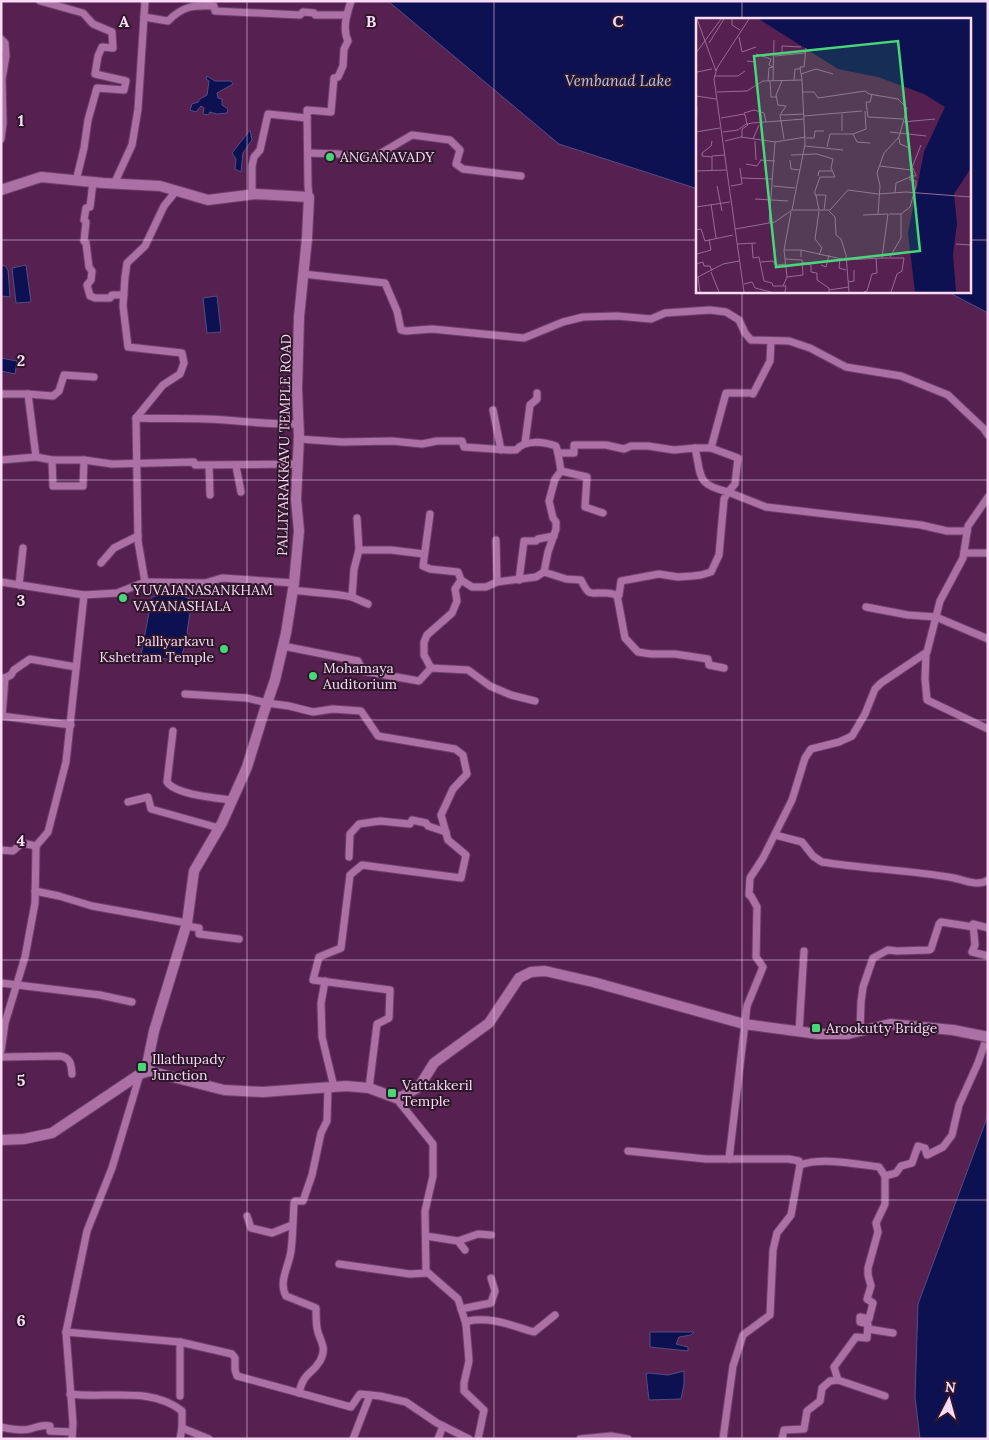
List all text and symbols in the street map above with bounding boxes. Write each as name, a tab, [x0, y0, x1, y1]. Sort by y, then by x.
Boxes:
text: A	[119, 11, 130, 31]
text: B	[366, 11, 377, 31]
text: C	[612, 11, 624, 31]
inset map	[696, 18, 972, 292]
water label: Vembanad Lake	[565, 71, 671, 90]
text: 1	[18, 110, 24, 130]
place label: ANGANAVADY	[339, 148, 435, 166]
marker: ANGANAVADY	[324, 151, 336, 163]
street label: PALLIYARAKKAVU TEMPLE ROAD	[273, 334, 295, 556]
text: 2	[17, 350, 25, 370]
place label: YUVAJANASANKHAM VAYANASHALA	[132, 581, 273, 615]
text: 3	[17, 590, 26, 610]
marker: YUVAJANASANKHAM VAYANASHALA	[117, 592, 129, 604]
place label: Palliyarkavu Kshetram Temple	[99, 632, 214, 666]
marker: Palliyarkavu Kshetram Temple	[218, 643, 230, 655]
place label: Mohamaya Auditorium	[322, 659, 398, 693]
marker: Mohamaya Auditorium	[307, 670, 319, 682]
text: 4	[17, 830, 26, 850]
place label: Arookutty Bridge	[825, 1019, 938, 1037]
marker: Arookutty Bridge	[810, 1022, 822, 1034]
place label: Illathupady Junction	[151, 1050, 225, 1084]
marker: Illathupady Junction	[136, 1061, 148, 1073]
text: 5	[17, 1070, 26, 1090]
place label: Vattakkeril Temple	[401, 1076, 473, 1110]
marker: Vattakkeril Temple	[386, 1087, 398, 1099]
text: 6	[16, 1310, 26, 1330]
north arrow	[924, 1375, 974, 1425]
text: N	[944, 1378, 957, 1397]

